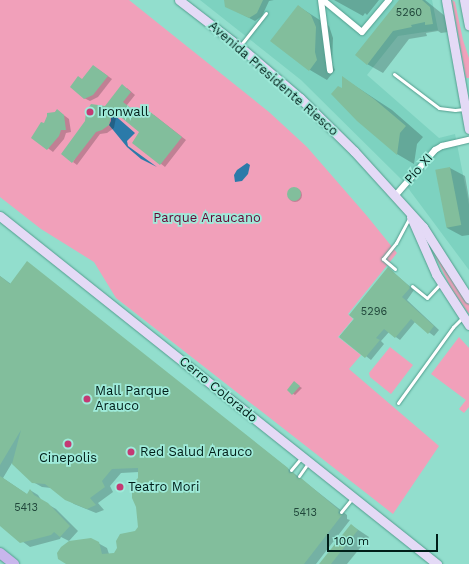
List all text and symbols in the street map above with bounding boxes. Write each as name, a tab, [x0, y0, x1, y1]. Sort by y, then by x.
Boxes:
house number: 5260	[396, 6, 422, 20]
street label: Avenida Presidente Riesco	[205, 18, 341, 140]
place label: Ironwall	[98, 104, 149, 120]
marker: Ironwall	[85, 107, 95, 117]
street label: Pío XI	[402, 151, 436, 187]
park label: Parque Araucano	[153, 210, 261, 226]
house number: 5296	[361, 305, 387, 319]
street label: Cerro Colorado	[176, 354, 260, 426]
place label: Mall Parque Arauco	[95, 384, 170, 415]
marker: Mall Parque Arauco	[82, 394, 92, 404]
marker: Cinepolis	[63, 439, 73, 449]
place label: Red Salud Arauco	[140, 444, 253, 460]
marker: Red Salud Arauco	[125, 446, 137, 458]
place label: Cinepolis	[39, 450, 97, 466]
place label: Teatro Mori	[128, 479, 199, 495]
marker: Teatro Mori	[115, 482, 125, 492]
house number: 5413	[14, 501, 38, 515]
house number: 5413	[293, 506, 317, 520]
scale bar	[329, 526, 440, 552]
text: 100 m	[334, 534, 369, 548]

